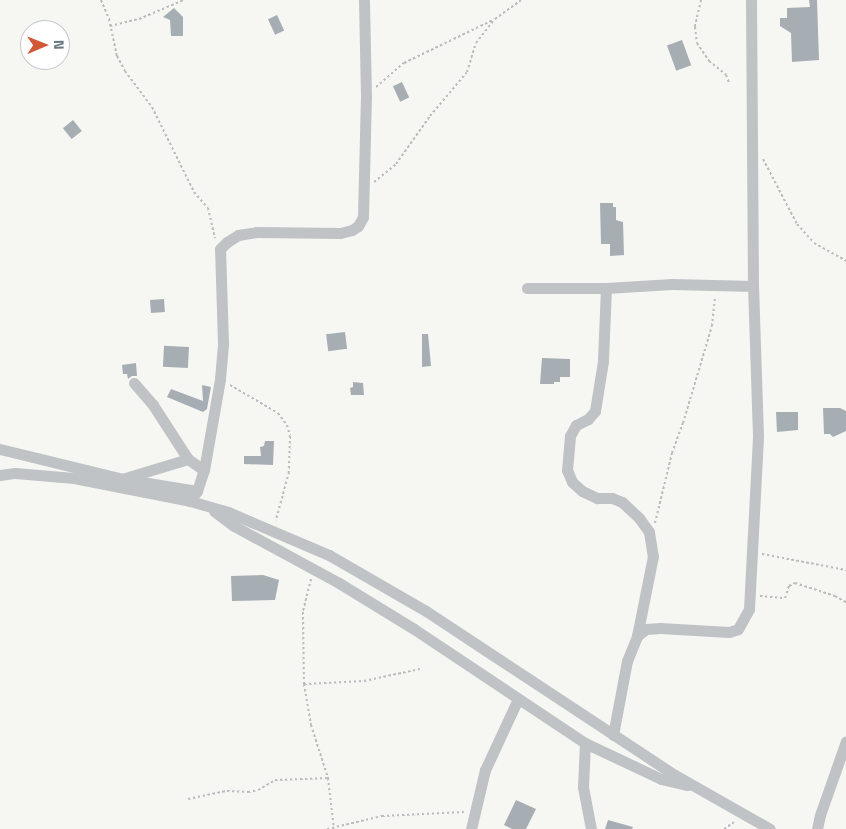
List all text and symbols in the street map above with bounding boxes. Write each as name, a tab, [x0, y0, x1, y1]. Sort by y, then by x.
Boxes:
north arrow	[20, 20, 70, 70]
text: N	[49, 40, 70, 50]

